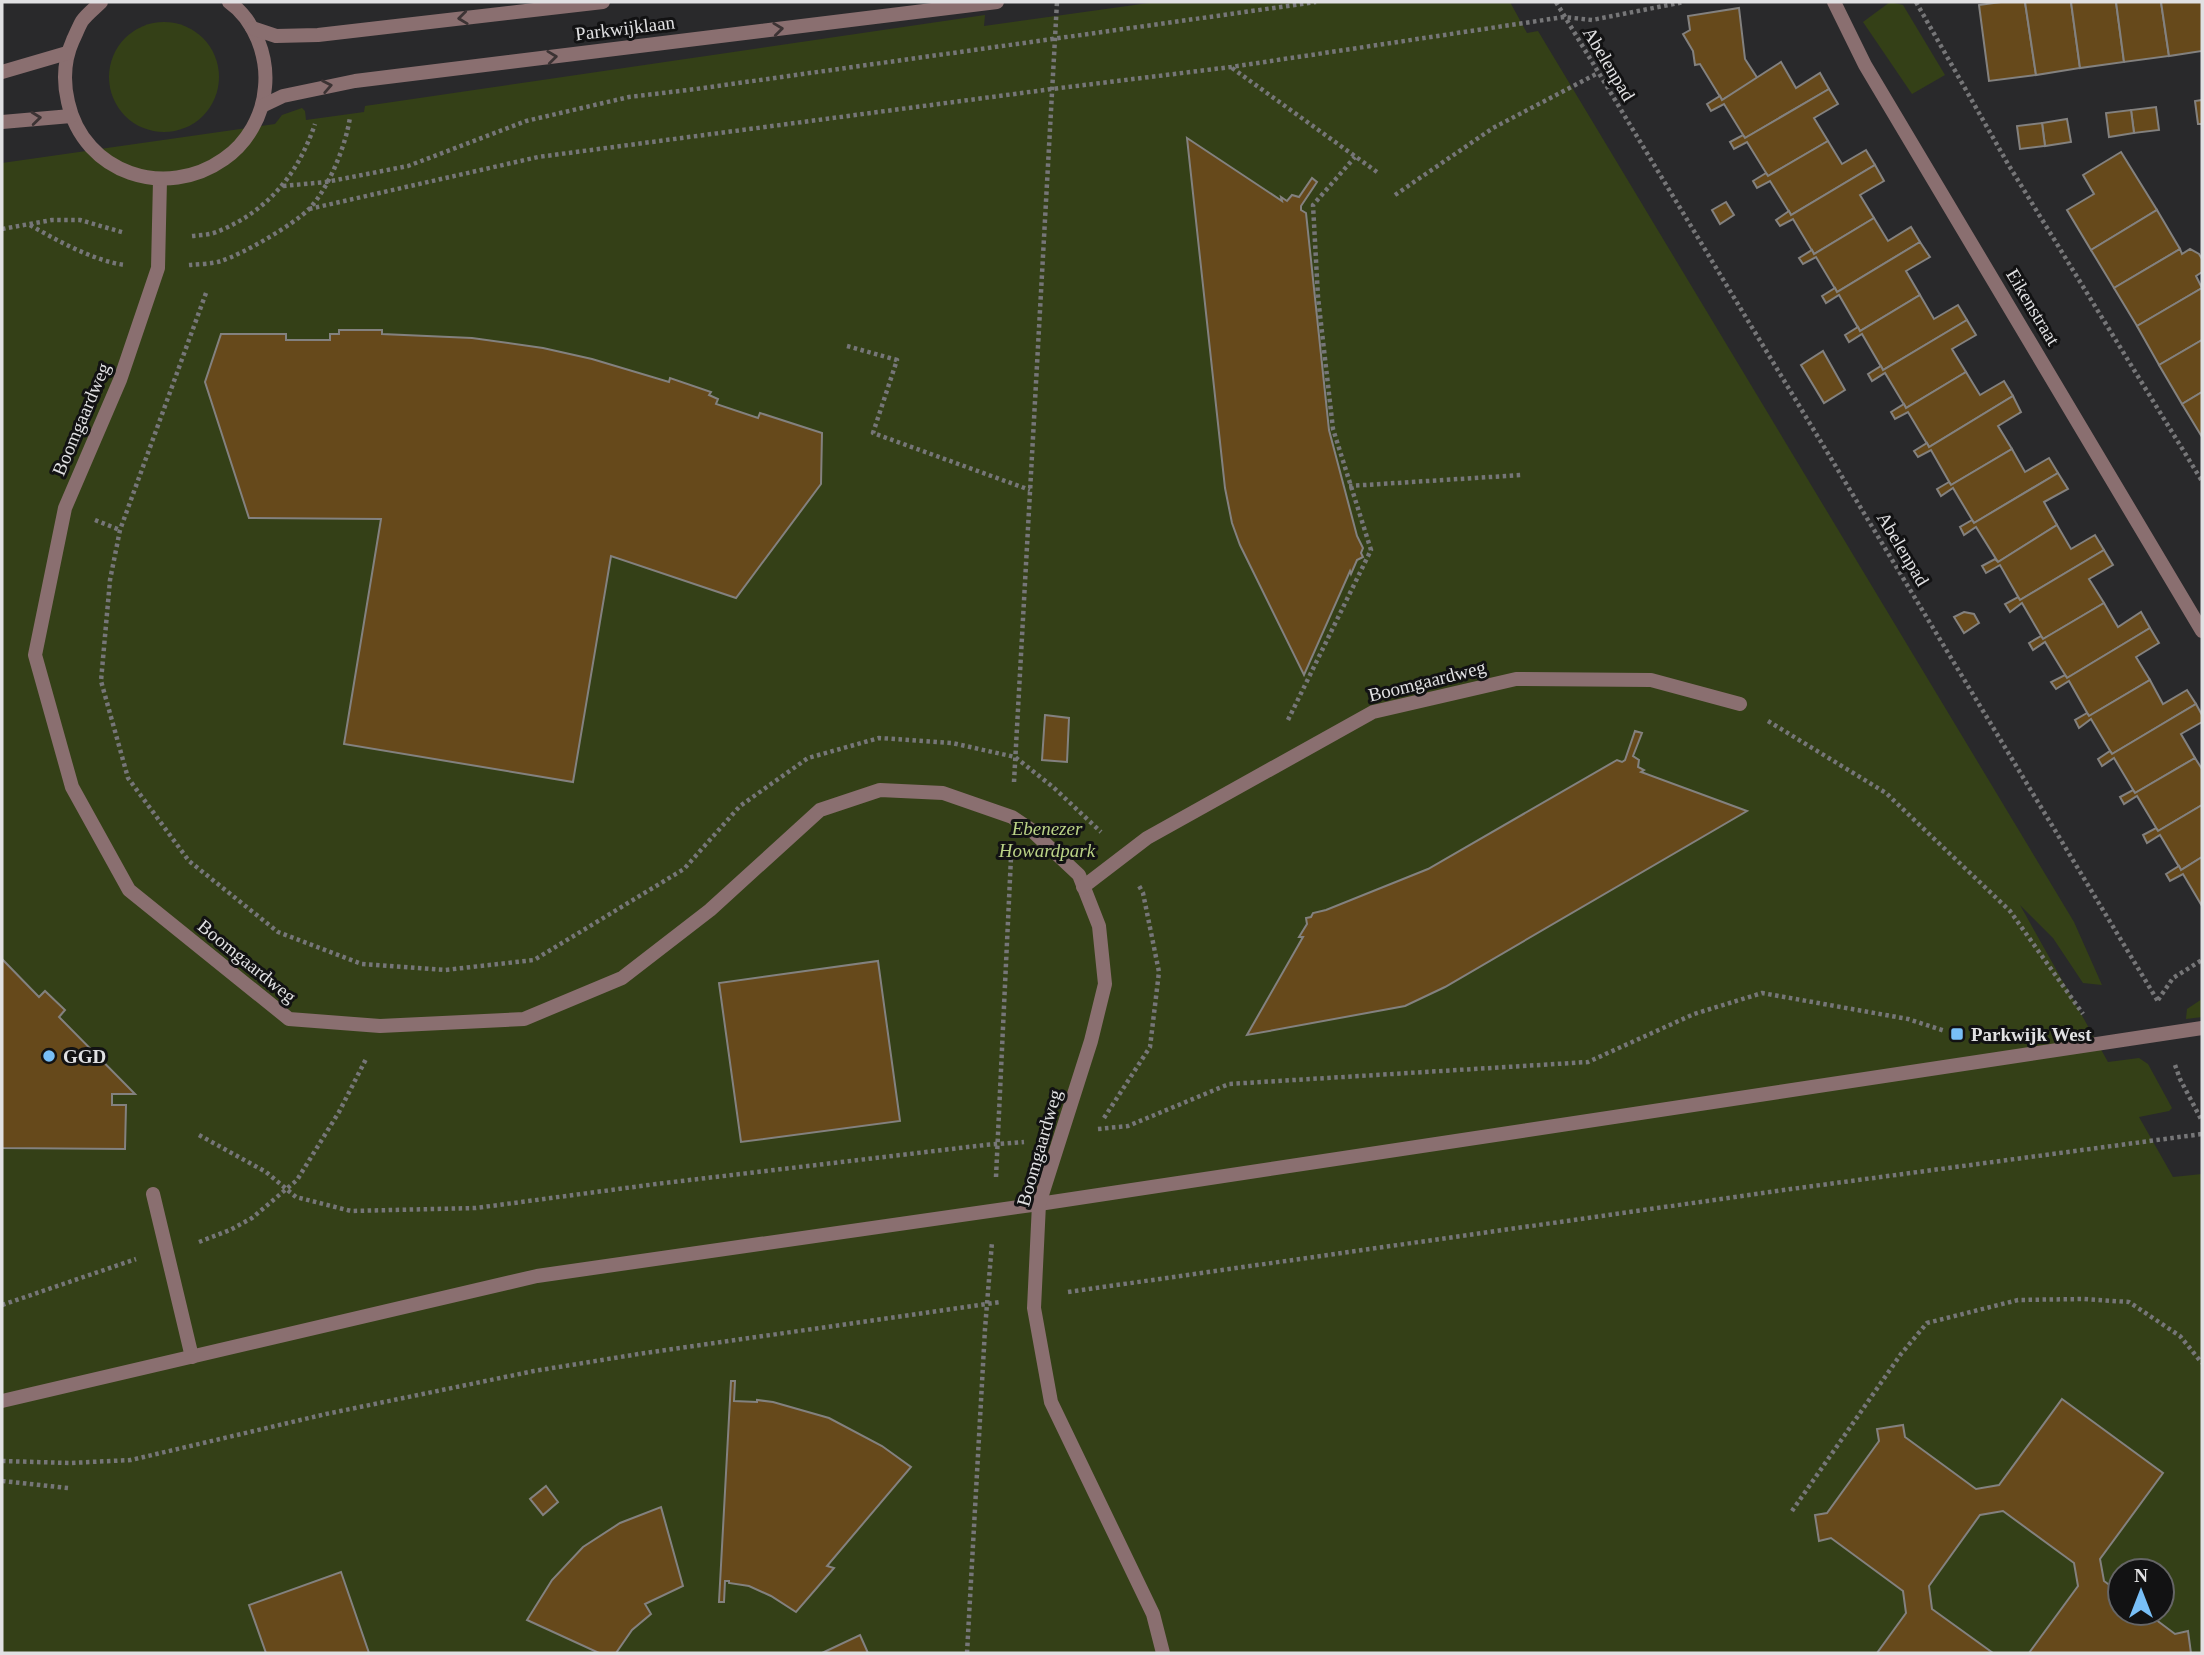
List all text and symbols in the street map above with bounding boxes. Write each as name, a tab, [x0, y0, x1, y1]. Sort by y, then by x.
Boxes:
one-way arrow	[457, 10, 468, 25]
street label: Parkwijklaan	[574, 11, 677, 45]
one-way arrow	[772, 21, 784, 36]
street label: Abelenpad	[1579, 23, 1639, 105]
one-way arrow	[547, 49, 558, 64]
one-way arrow	[321, 80, 333, 95]
one-way arrow	[31, 111, 42, 126]
street label: Eikenstraat	[2002, 265, 2064, 350]
street label: Boomgaardweg	[48, 359, 114, 478]
street label: Abelenpad	[1873, 508, 1933, 590]
street label: Boomgaardweg	[1366, 656, 1488, 706]
park label: Ebenezer Howardpark	[998, 818, 1096, 861]
street label: Boomgaardweg	[194, 915, 301, 1007]
place label: Parkwijk West	[1971, 1024, 2092, 1045]
marker: Parkwijk West	[1949, 1026, 1965, 1042]
place label: GGD	[63, 1046, 106, 1067]
marker: GGD	[41, 1048, 57, 1064]
street label: Boomgaardweg	[1012, 1087, 1066, 1209]
north arrow	[2106, 1557, 2176, 1627]
text: N	[2134, 1565, 2148, 1586]

